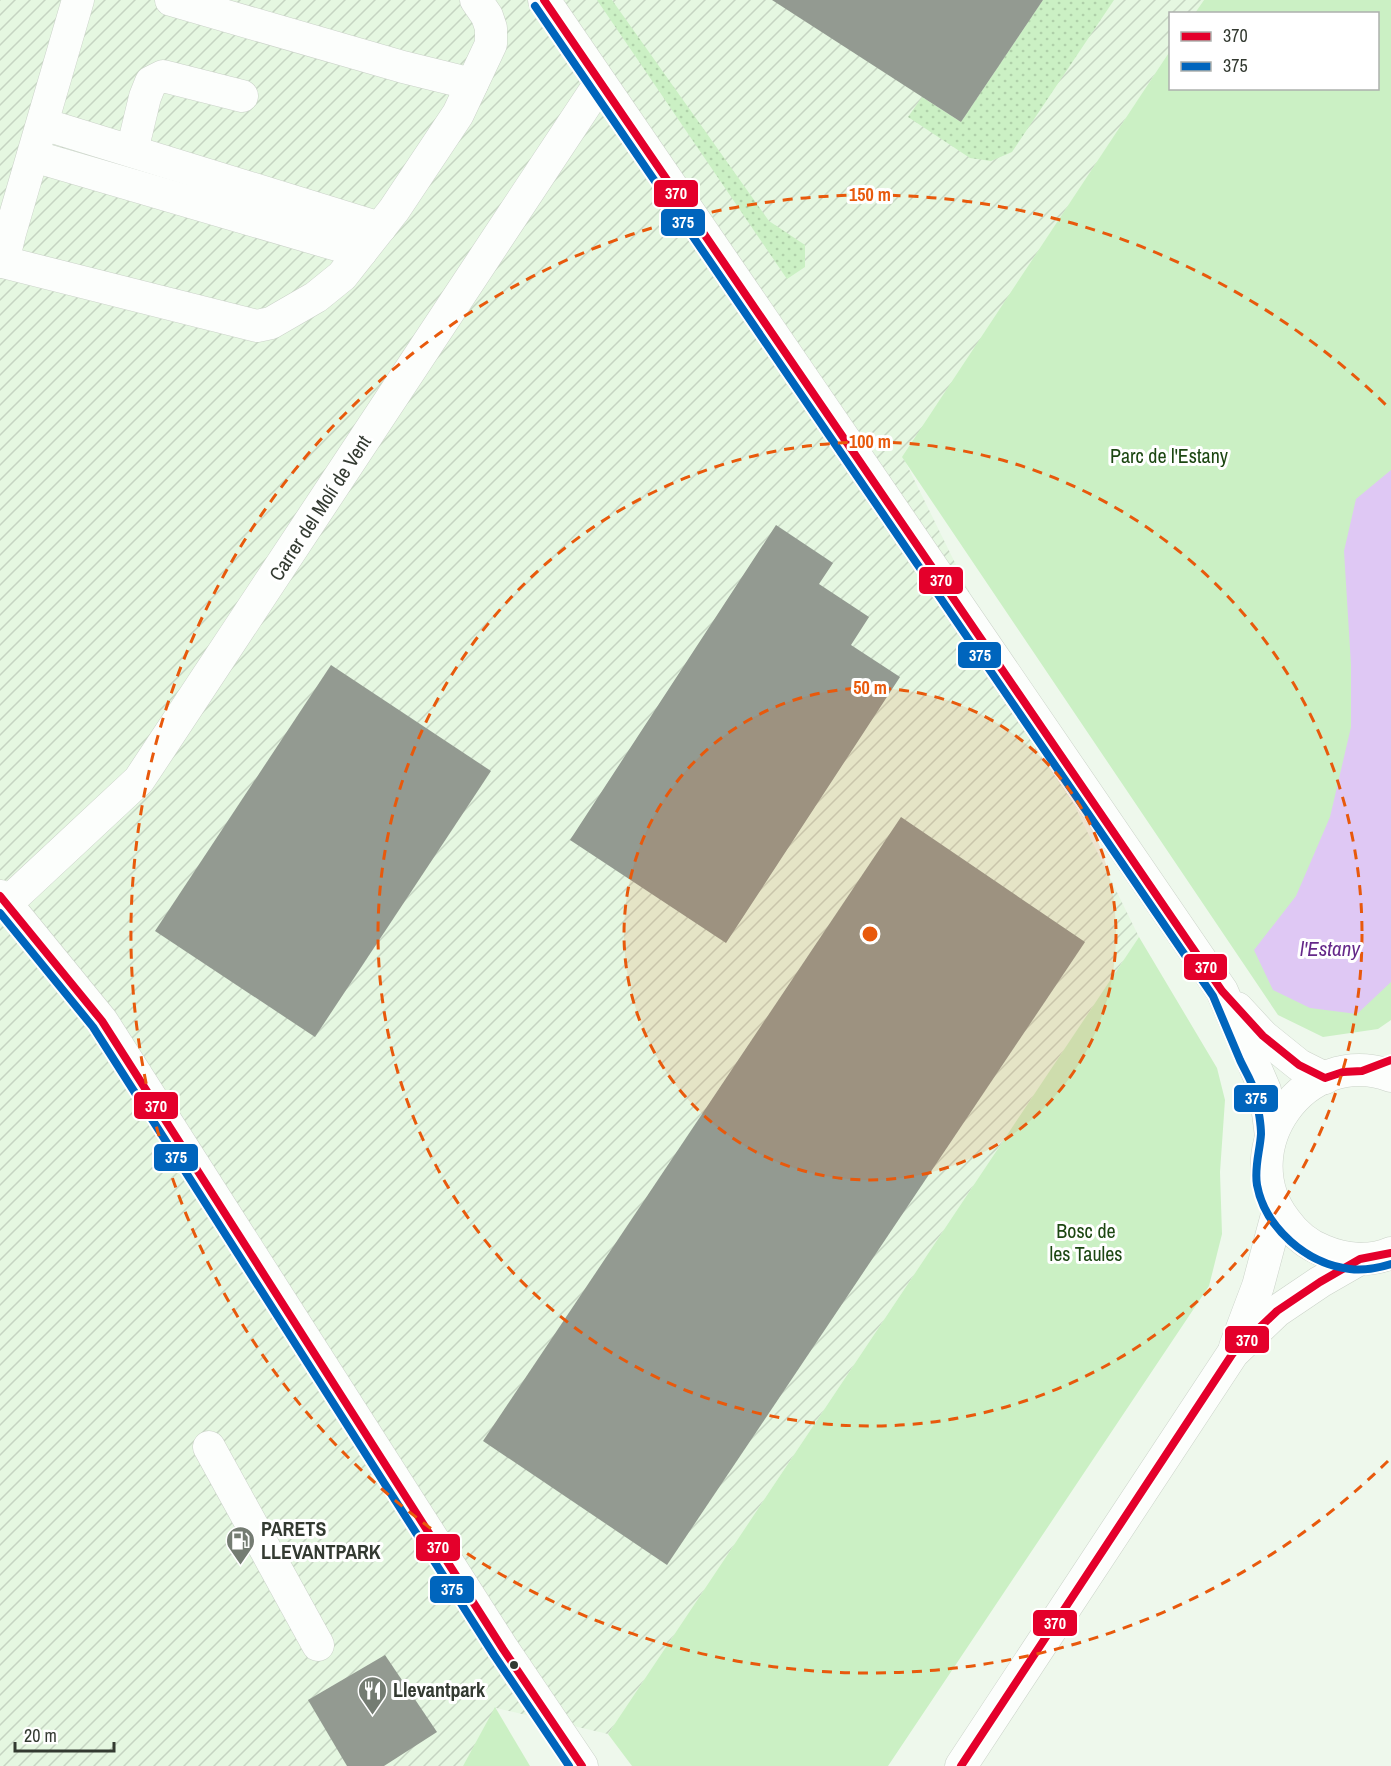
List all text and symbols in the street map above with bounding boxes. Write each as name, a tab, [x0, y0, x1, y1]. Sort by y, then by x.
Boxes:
legend	[1169, 12, 1379, 90]
text: 370	[1223, 23, 1248, 48]
text: 375	[1223, 53, 1248, 78]
line badge: 370	[653, 179, 699, 208]
text: 370	[665, 182, 687, 204]
text: 150 m	[849, 182, 891, 207]
line badge: 375	[660, 208, 706, 237]
text: 375	[672, 211, 694, 233]
street label: Carrer del Molí de Vent	[262, 429, 377, 586]
text: 100 m	[849, 429, 891, 454]
park label: Parc de l'Estany	[1110, 442, 1229, 469]
line badge: 370	[918, 566, 964, 595]
text: 370	[930, 569, 952, 591]
line badge: 375	[957, 641, 1002, 669]
text: 375	[969, 644, 991, 666]
text: 50 m	[853, 675, 887, 700]
centre of rings	[860, 924, 880, 944]
water label: l'Estany	[1300, 934, 1361, 963]
line badge: 370	[1183, 953, 1228, 981]
text: 370	[1195, 956, 1217, 978]
line badge: 375	[1233, 1084, 1279, 1113]
text: 375	[1245, 1087, 1267, 1109]
line badge: 370	[133, 1091, 179, 1120]
text: 370	[145, 1095, 167, 1117]
line badge: 375	[153, 1143, 199, 1172]
text: 375	[165, 1146, 187, 1168]
park label: Bosc de les Taules	[1050, 1217, 1122, 1267]
line badge: 370	[1224, 1325, 1270, 1354]
text: 370	[1236, 1329, 1258, 1351]
place label: PARETS LLEVANTPARK	[261, 1515, 381, 1565]
fuel station icon: PARETS LLEVANTPARK	[224, 1524, 256, 1566]
line badge: 370	[415, 1533, 461, 1562]
text: 370	[427, 1536, 449, 1558]
line badge: 375	[429, 1575, 475, 1604]
text: 375	[441, 1578, 463, 1600]
line badge: 370	[1032, 1609, 1078, 1637]
text: 370	[1044, 1612, 1066, 1634]
unlabelled marker	[508, 1659, 520, 1671]
restaurant icon: Llevantpark	[356, 1674, 388, 1716]
place label: Llevantpark	[393, 1676, 486, 1703]
scale bar	[15, 1715, 114, 1753]
text: 20 m	[24, 1723, 57, 1748]

